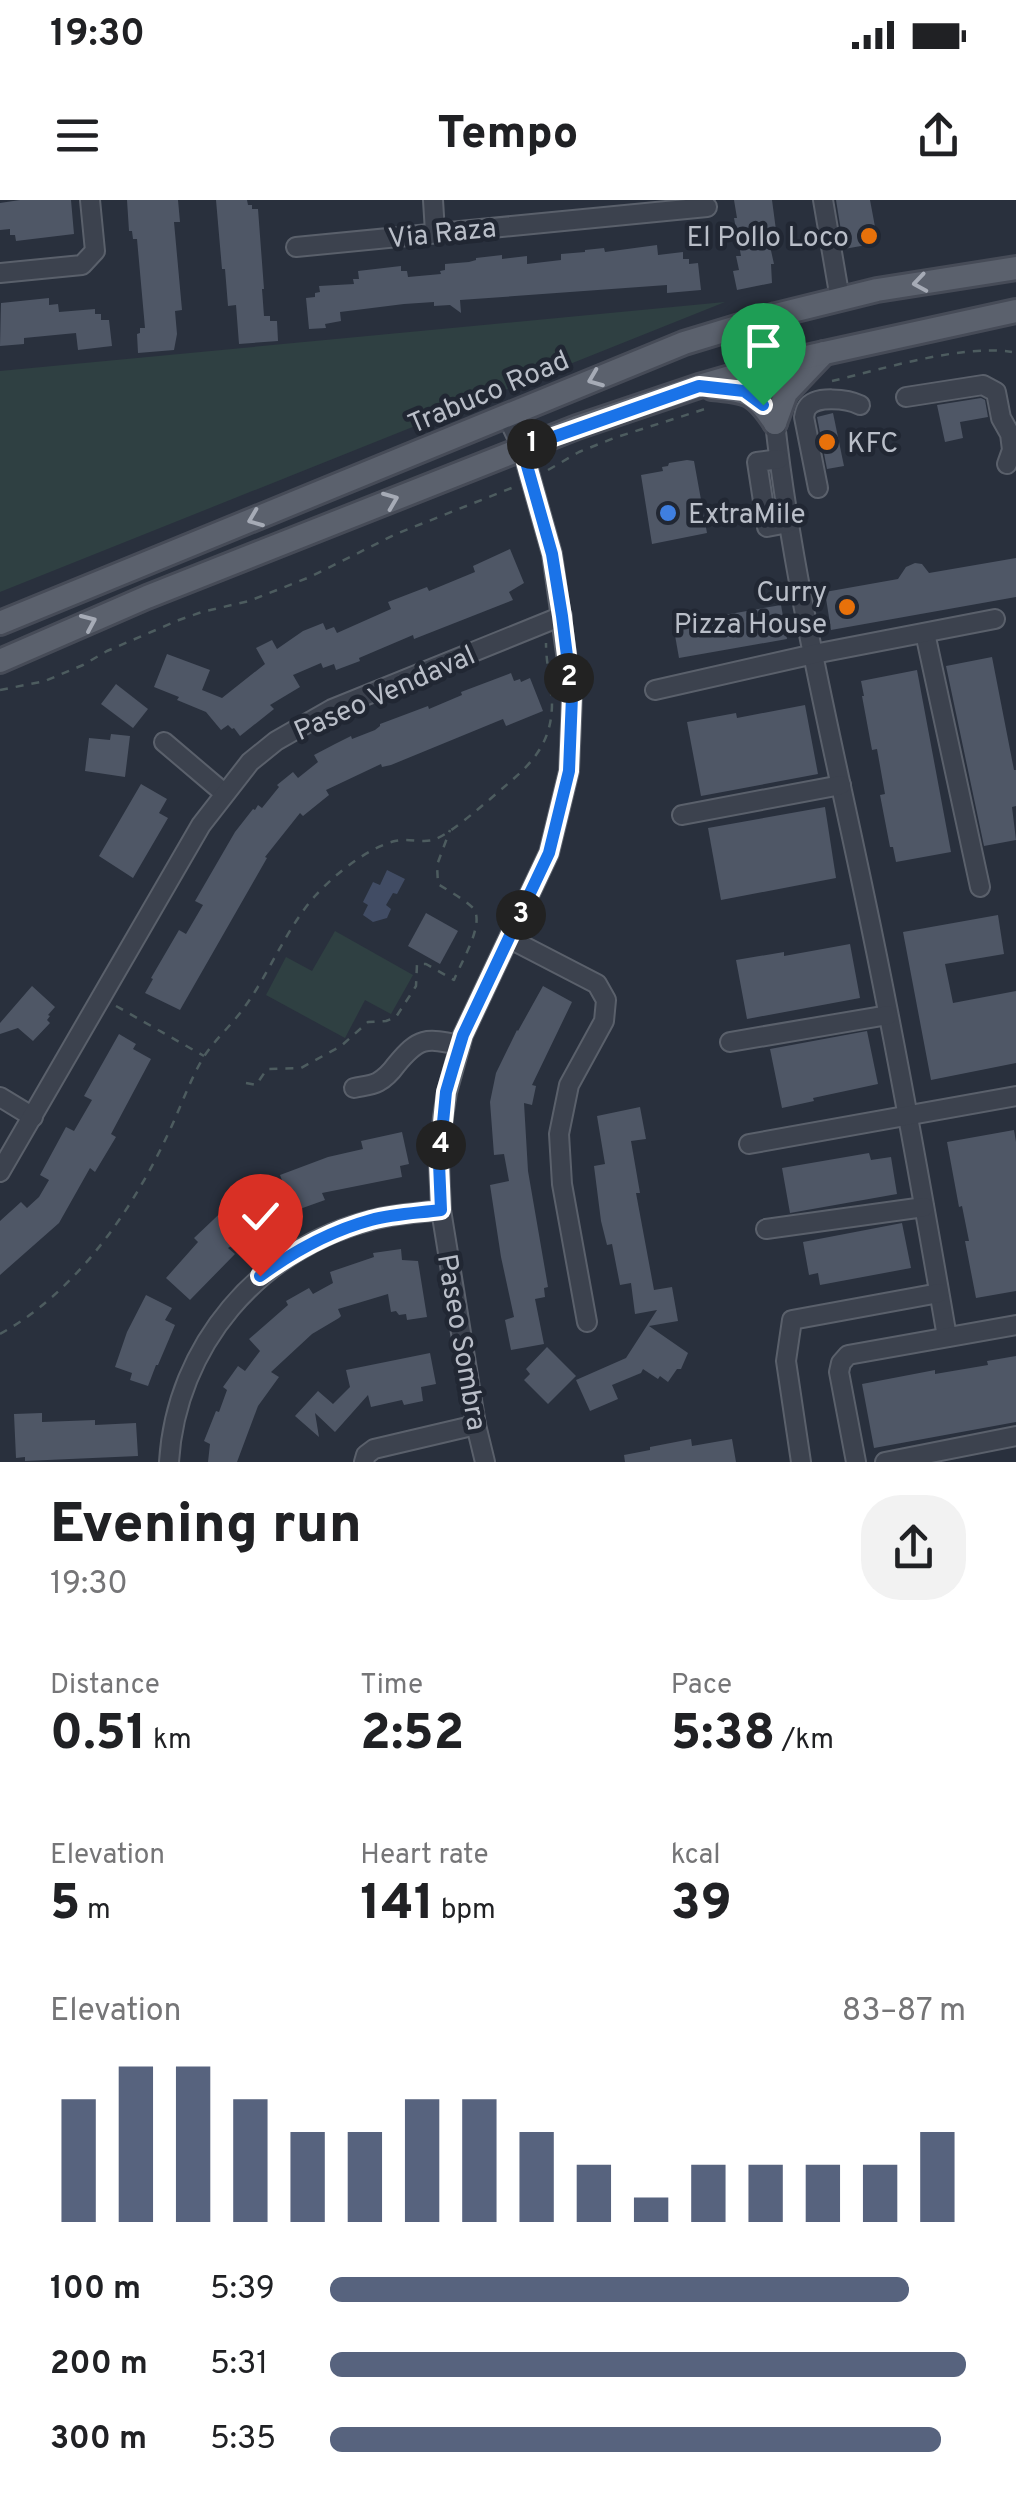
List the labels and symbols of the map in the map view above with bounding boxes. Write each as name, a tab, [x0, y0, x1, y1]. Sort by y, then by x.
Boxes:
street label: Via Raza	[386, 211, 498, 259]
place label: El Pollo Loco	[687, 221, 849, 257]
marker: El Pollo Loco	[858, 225, 880, 247]
one-way arrow	[911, 272, 928, 293]
pin	[721, 303, 806, 406]
street label: Trabuco Road	[403, 344, 575, 444]
one-way arrow	[587, 367, 605, 387]
pin: 1	[507, 419, 557, 469]
place label: KFC	[847, 427, 898, 463]
marker: KFC	[816, 431, 838, 453]
one-way arrow	[381, 492, 398, 512]
place label: ExtraMile	[688, 498, 806, 534]
marker: ExtraMile	[657, 502, 679, 524]
one-way arrow	[247, 507, 265, 527]
place label: Curry Pizza House	[674, 576, 827, 644]
marker: Curry Pizza House	[836, 596, 858, 618]
one-way arrow	[79, 614, 97, 634]
street label: Paseo Vendaval	[289, 639, 481, 751]
pin: 2	[544, 653, 594, 703]
pin: 3	[496, 890, 546, 940]
pin: 4	[416, 1120, 466, 1170]
pin	[218, 1174, 303, 1277]
street label: Paseo Sombra	[427, 1251, 493, 1434]

